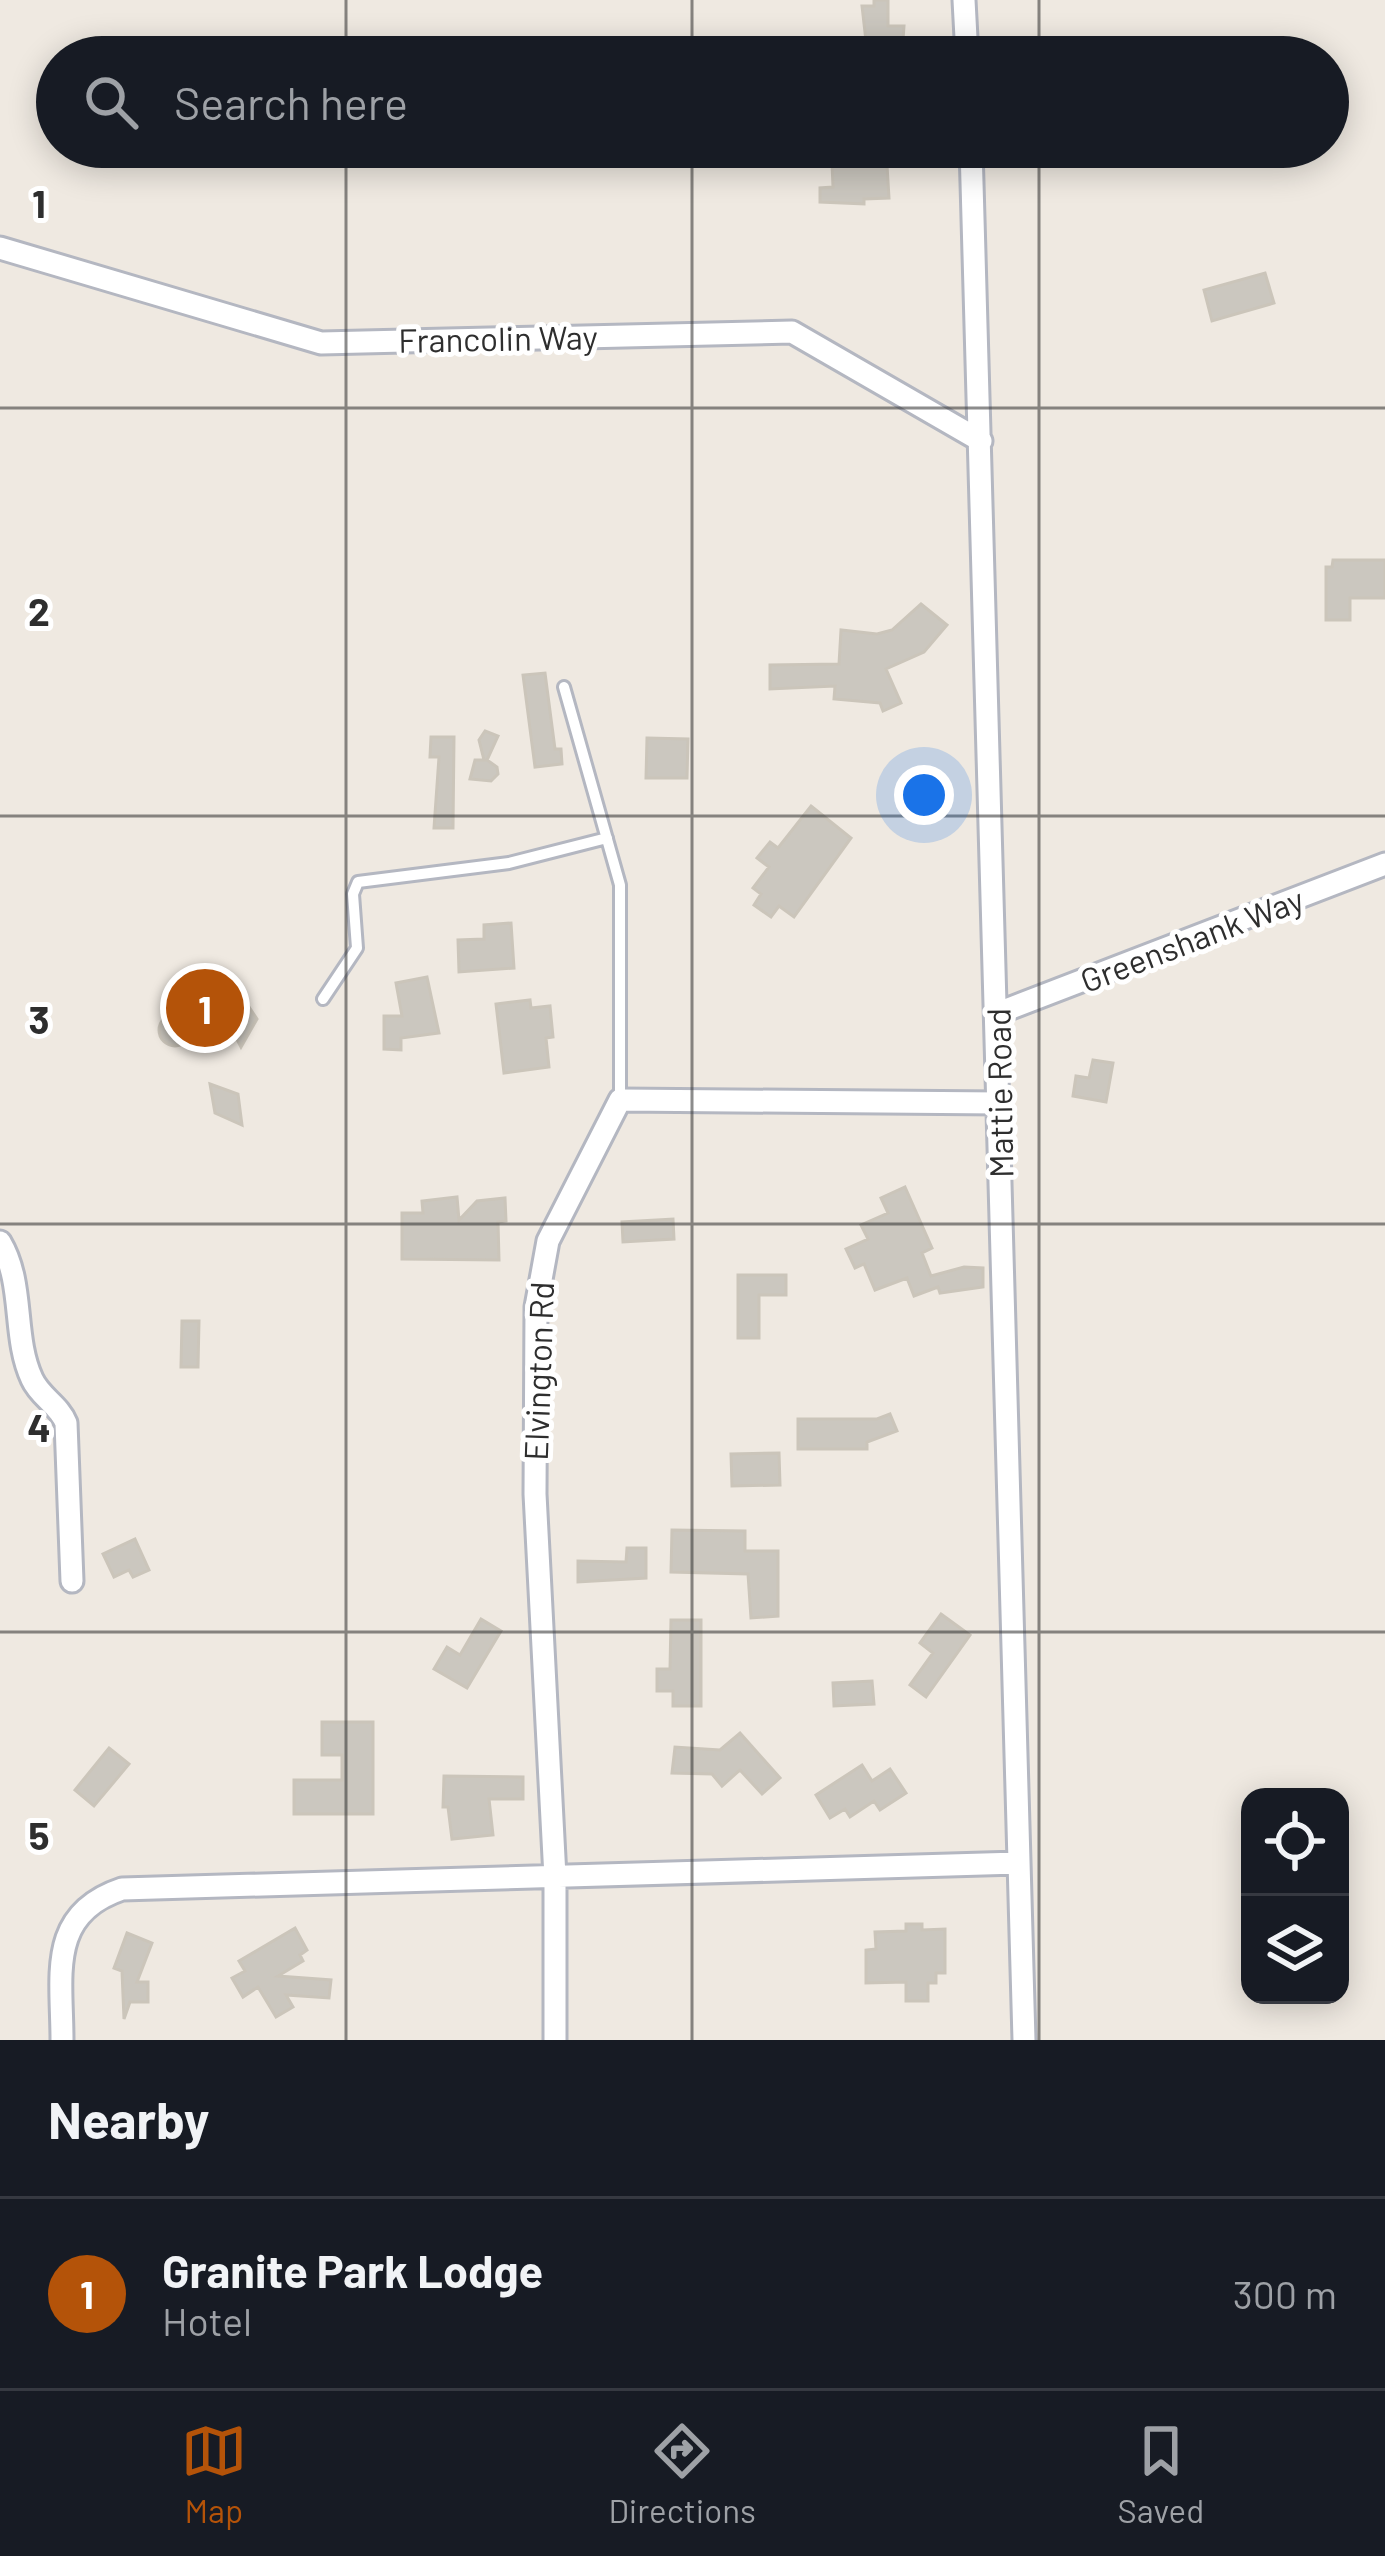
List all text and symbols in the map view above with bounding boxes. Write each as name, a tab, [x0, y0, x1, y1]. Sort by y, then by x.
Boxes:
search box	[36, 36, 1349, 168]
icon: search	[78, 69, 144, 135]
text: Search here	[174, 75, 408, 129]
text: 1	[32, 179, 46, 226]
street label: Francolin Way	[398, 316, 598, 360]
text: 2	[28, 587, 50, 634]
your location	[894, 765, 954, 825]
street label: Greenshank Way	[1074, 878, 1309, 1000]
pin: 1	[166, 963, 244, 1053]
text: 3	[28, 995, 50, 1042]
street label: Mattie Road	[978, 1008, 1020, 1178]
street label: Elvington Rd	[515, 1281, 561, 1461]
text: 4	[27, 1403, 51, 1450]
map controls	[1241, 1788, 1349, 2004]
button: locate	[1241, 1788, 1349, 1896]
text: 5	[28, 1811, 50, 1858]
button: layers	[1241, 1896, 1349, 2004]
text: Nearby	[48, 2088, 209, 2149]
text: Granite Park Lodge	[162, 2243, 543, 2297]
text: 1	[80, 2270, 94, 2317]
text: 300 m	[1233, 2270, 1337, 2317]
text: Hotel	[162, 2297, 252, 2344]
tab: Map	[181, 2418, 247, 2530]
tab: Directions	[608, 2418, 756, 2530]
tab: Saved	[1118, 2418, 1204, 2530]

